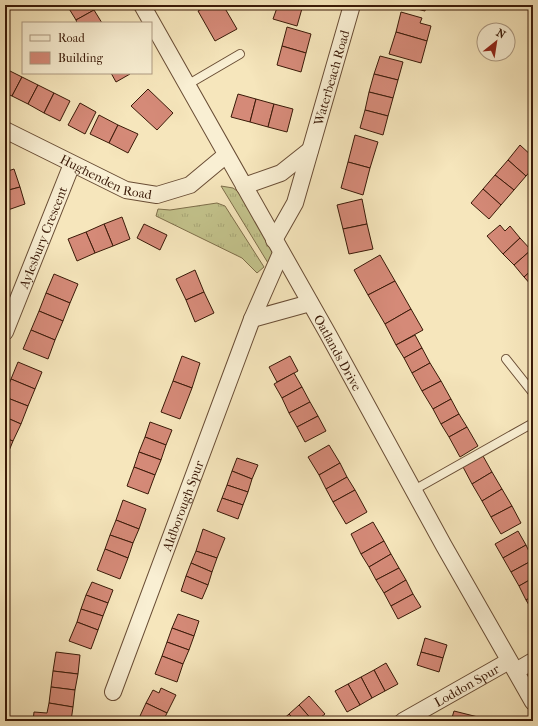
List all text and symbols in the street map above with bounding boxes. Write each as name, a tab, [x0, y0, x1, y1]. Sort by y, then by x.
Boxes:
legend	[22, 22, 152, 74]
north arrow	[476, 22, 516, 62]
text: N	[494, 26, 508, 42]
street label: Waterbeach Road	[310, 27, 353, 128]
text: Road	[58, 31, 85, 45]
text: Building	[58, 51, 103, 65]
street label: Hughenden Road	[58, 152, 154, 202]
street label: Aylesbury Crescent	[16, 184, 70, 292]
street label: Oatlands Drive	[311, 312, 365, 394]
street label: Aldborough Spur	[159, 458, 207, 554]
street label: Loddon Spur	[432, 661, 502, 710]

